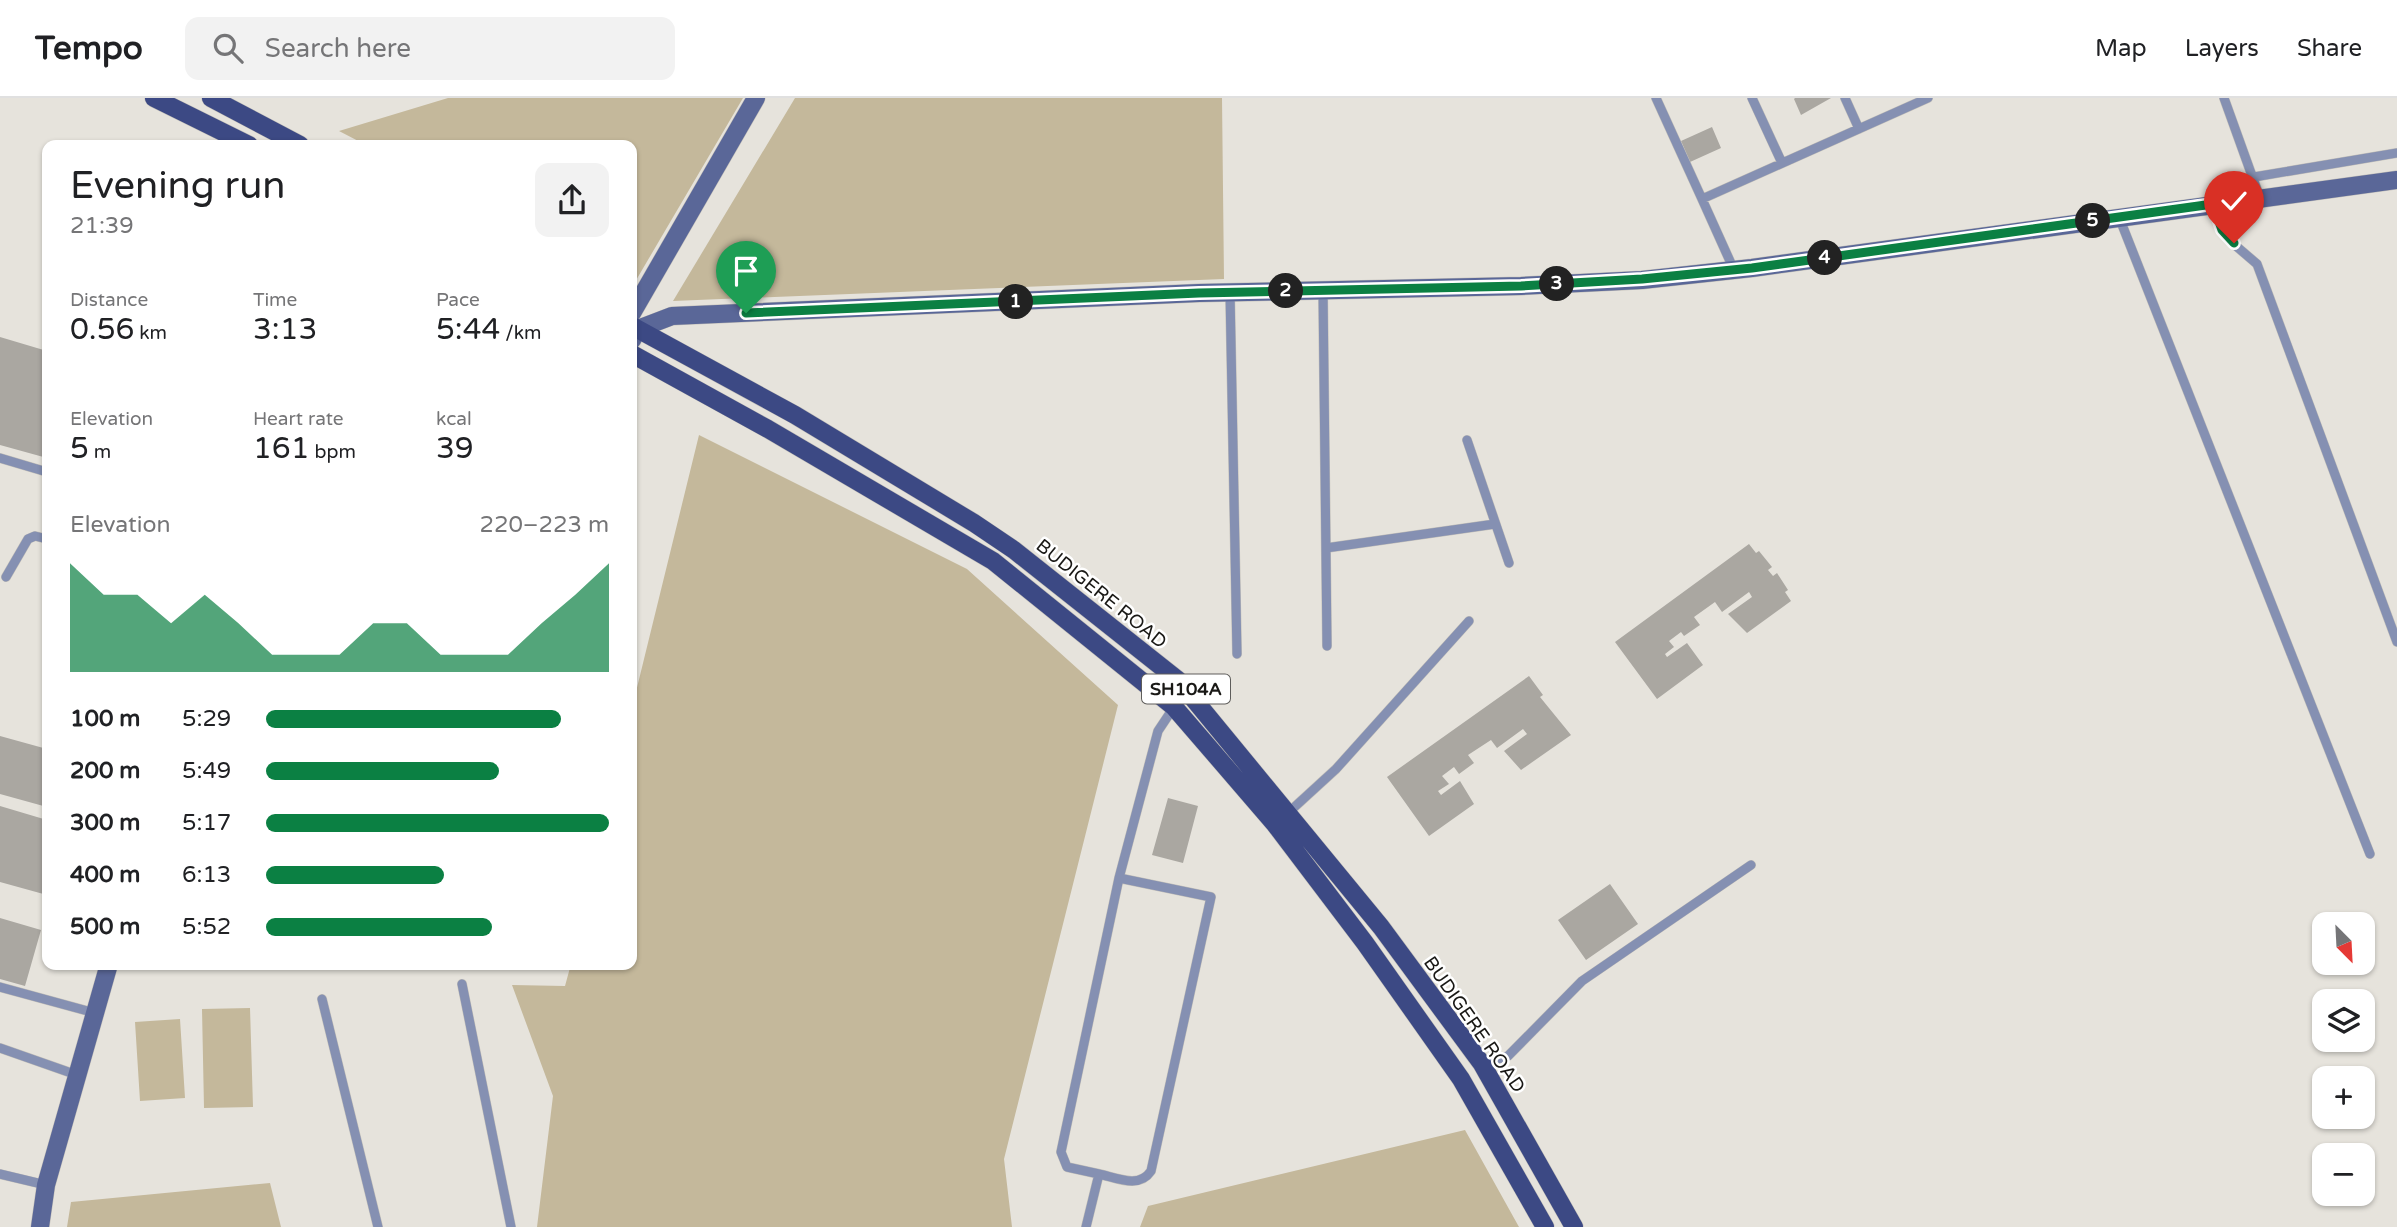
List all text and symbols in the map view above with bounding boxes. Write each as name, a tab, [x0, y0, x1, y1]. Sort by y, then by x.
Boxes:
search box	[185, 17, 675, 80]
text: Tempo	[35, 29, 143, 68]
icon: search	[209, 29, 247, 67]
text: Search here	[265, 33, 411, 64]
text: Map	[2095, 34, 2147, 63]
text: Layers	[2185, 34, 2259, 63]
text: Share	[2297, 34, 2362, 63]
text: Evening run	[70, 163, 285, 209]
button: share	[535, 163, 609, 237]
pin	[2204, 171, 2264, 243]
icon: check	[2215, 182, 2253, 220]
pin: 5	[2076, 204, 2110, 238]
text: 5	[2087, 209, 2098, 231]
text: 21:39	[70, 212, 134, 240]
pin: 4	[1808, 240, 1842, 276]
pin	[716, 241, 776, 313]
text: 4	[1819, 246, 1830, 268]
icon: arrive	[727, 252, 765, 290]
pin: 3	[1540, 266, 1574, 302]
text: 3	[1551, 272, 1562, 294]
pin: 2	[1268, 274, 1304, 308]
text: 2	[1280, 279, 1291, 301]
pin: 1	[998, 284, 1034, 320]
text: Distance	[70, 289, 148, 311]
text: Time	[253, 289, 297, 311]
text: Pace	[436, 289, 480, 311]
text: 1	[1010, 290, 1021, 312]
text: 0.56	[70, 311, 134, 348]
text: 3:13	[253, 311, 317, 348]
text: 5:44	[436, 311, 500, 348]
text: km	[134, 322, 167, 344]
text: /km	[500, 322, 541, 344]
text: Elevation	[70, 408, 153, 430]
text: Heart rate	[253, 408, 344, 430]
text: kcal	[436, 408, 472, 430]
text: 5	[70, 430, 89, 467]
text: 161	[253, 430, 310, 467]
text: 39	[436, 430, 474, 467]
text: m	[89, 441, 111, 463]
text: bpm	[310, 441, 356, 463]
text: Elevation	[70, 511, 171, 539]
text: 220–223 m	[480, 511, 609, 539]
street label: BUDIGERE ROAD	[1032, 534, 1171, 653]
road number: SH104A	[1142, 674, 1230, 704]
text: 100 m	[70, 705, 140, 733]
text: 5:29	[182, 705, 231, 733]
text: 200 m	[70, 757, 140, 785]
text: 5:49	[182, 757, 231, 785]
text: 300 m	[70, 809, 140, 837]
text: 5:17	[182, 809, 231, 837]
text: 400 m	[70, 861, 140, 889]
text: 6:13	[182, 861, 231, 889]
north arrow	[2312, 912, 2375, 975]
map controls	[2312, 912, 2375, 1206]
text: 500 m	[70, 913, 140, 941]
text: 5:52	[182, 913, 231, 941]
street label: BUDIGERE ROAD	[1419, 952, 1529, 1097]
button: layers	[2312, 989, 2375, 1052]
button: +	[2312, 1066, 2375, 1129]
button: −	[2312, 1143, 2375, 1206]

